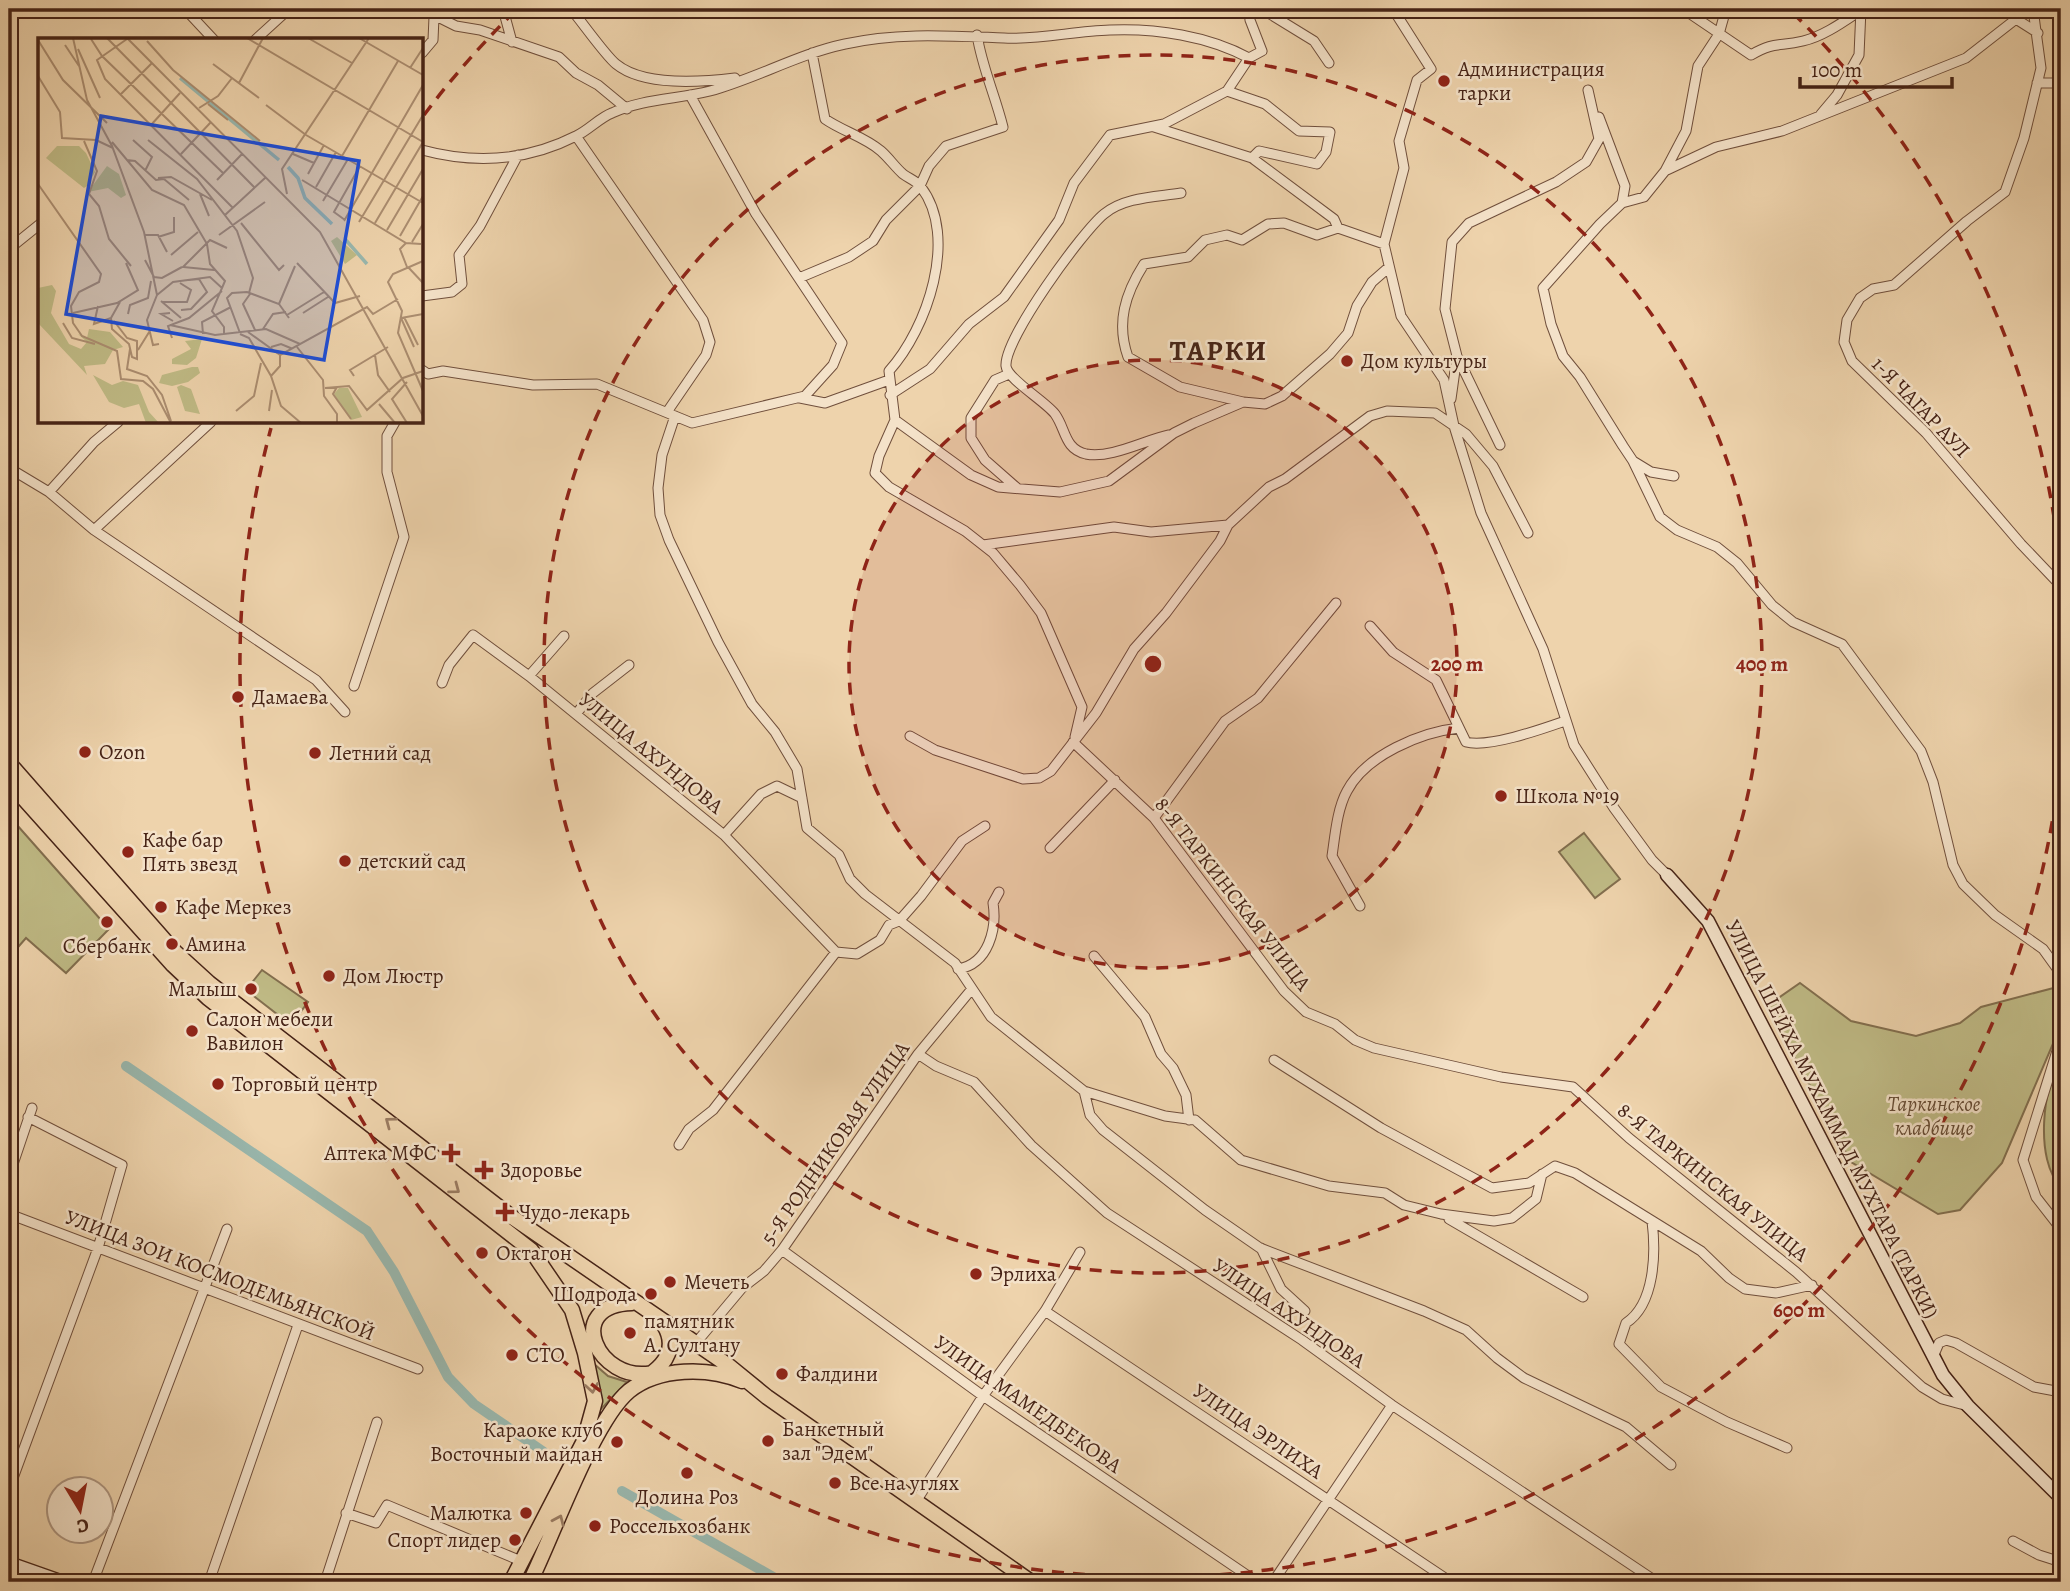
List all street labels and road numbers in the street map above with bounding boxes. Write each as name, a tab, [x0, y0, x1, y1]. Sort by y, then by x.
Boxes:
street label: 1-Я ЧАГАР АУЛ	[1866, 350, 1976, 464]
street label: УЛИЦА АХУНДОВА	[573, 686, 730, 821]
street label: 8-Я ТАРКИНСКАЯ УЛИЦА	[1149, 791, 1318, 997]
street label: УЛИЦА ШЕЙХА МУХАММАД МУХТАРА (ТАРКИ)	[1719, 915, 1945, 1323]
street label: 5-Я РОДНИКОВАЯ УЛИЦА	[754, 1035, 916, 1250]
street label: 8-Я ТАРКИНСКАЯ УЛИЦА	[1612, 1096, 1815, 1268]
street label: УЛИЦА ЗОИ КОСМОДЕМЬЯНСКОЙ	[61, 1203, 379, 1347]
street label: УЛИЦА АХУНДОВА	[1207, 1251, 1371, 1375]
street label: УЛИЦА МАМЕДБЕКОВА	[929, 1329, 1128, 1480]
street label: УЛИЦА ЭРЛИХА	[1187, 1377, 1329, 1485]

